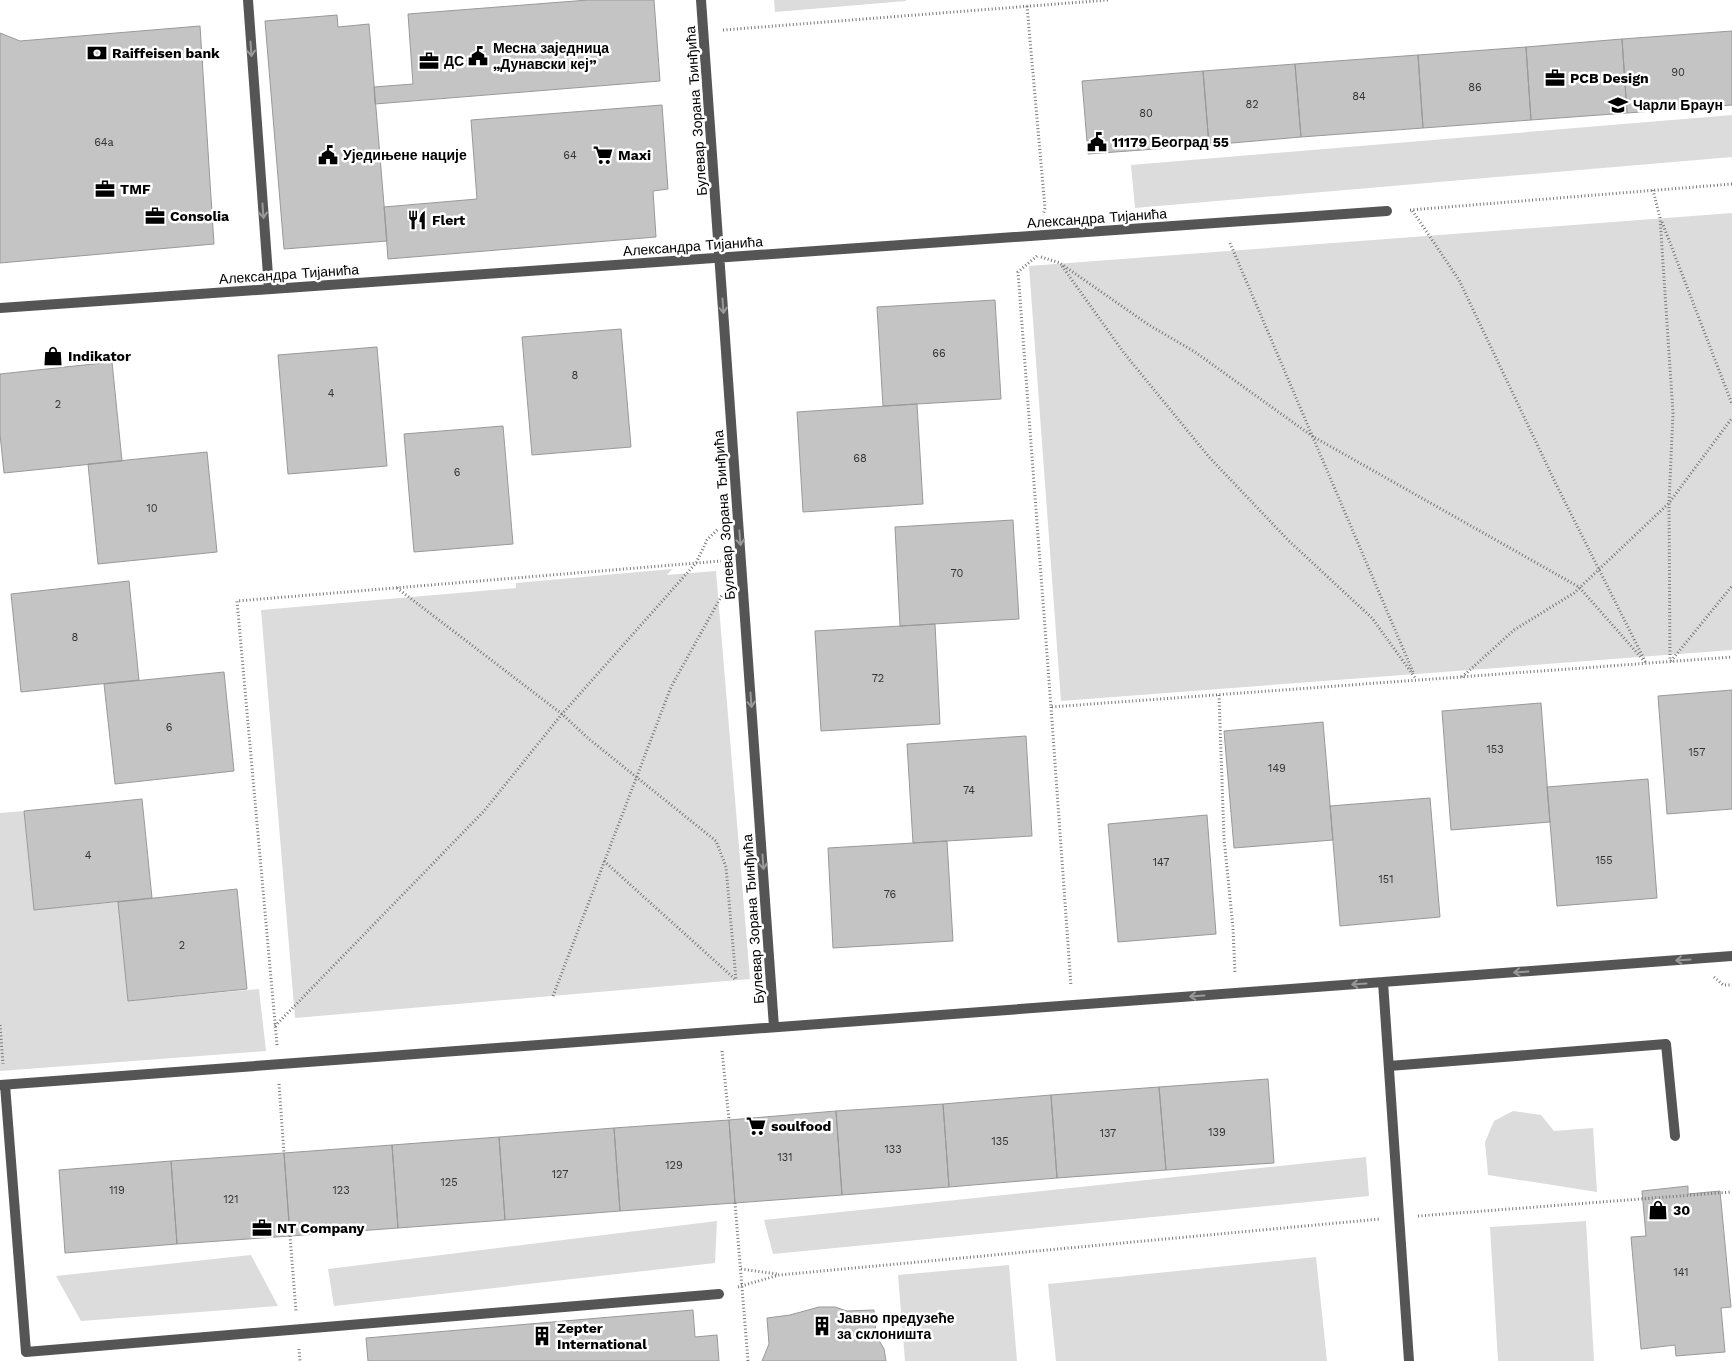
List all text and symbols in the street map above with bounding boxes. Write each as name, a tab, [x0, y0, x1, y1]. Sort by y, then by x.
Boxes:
street label: Булевар Зорана Ђинђића	[682, 25, 710, 196]
one-way arrow	[247, 40, 256, 56]
place label: Месна заједница „Дунавски кеј”	[493, 40, 609, 72]
bank icon: Raiffeisen bank	[86, 42, 108, 64]
place label: Raiffeisen bank	[112, 45, 220, 61]
public building icon: Месна заједница „Дунавски кеј”	[467, 45, 489, 67]
office icon: ДС	[418, 50, 440, 72]
place label: ДС	[444, 53, 464, 69]
house number: 90	[1671, 66, 1685, 79]
office icon: PCB Design	[1544, 67, 1566, 89]
place label: PCB Design	[1570, 70, 1649, 86]
house number: 86	[1468, 81, 1482, 94]
house number: 84	[1352, 90, 1366, 103]
school or university icon: Чарли Браун	[1607, 94, 1629, 116]
place label: Чарли Браун	[1633, 97, 1723, 113]
house number: 82	[1245, 98, 1259, 111]
house number: 80	[1139, 107, 1153, 120]
public building icon: 11179 Београд 55	[1086, 131, 1108, 153]
place label: 11179 Београд 55	[1112, 134, 1229, 150]
house number: 64a	[94, 136, 114, 149]
public building icon: Уједињене нације	[317, 144, 339, 166]
supermarket icon: Maxi	[592, 144, 614, 166]
place label: Уједињене нације	[343, 147, 467, 163]
place label: Maxi	[618, 147, 651, 163]
house number: 64	[563, 149, 577, 162]
office icon: TMF	[94, 178, 116, 200]
place label: TMF	[120, 181, 151, 197]
one-way arrow	[258, 202, 268, 218]
office icon: Consolia	[144, 205, 166, 227]
street label: Александра Тијанића	[1026, 205, 1168, 231]
place label: Consolia	[170, 208, 230, 224]
restaurant icon: Flert	[406, 209, 428, 231]
place label: Flert	[432, 212, 465, 228]
street label: Александра Тијанића	[622, 233, 764, 259]
street label: Александра Тијанића	[218, 261, 360, 287]
one-way arrow	[718, 298, 728, 314]
shop icon: Indikator	[42, 345, 64, 367]
house number: 66	[932, 347, 946, 360]
place label: Indikator	[68, 348, 131, 364]
house number: 8	[572, 369, 579, 382]
house number: 4	[328, 387, 335, 400]
house number: 2	[55, 398, 61, 411]
street label: Булевар Зорана Ђинђића	[710, 429, 738, 600]
house number: 68	[853, 452, 867, 465]
house number: 6	[454, 466, 461, 479]
house number: 10	[146, 502, 158, 515]
one-way arrow	[735, 530, 744, 546]
house number: 70	[951, 567, 964, 580]
house number: 8	[72, 631, 79, 644]
house number: 72	[872, 672, 884, 685]
one-way arrow	[747, 692, 756, 708]
house number: 6	[166, 721, 173, 734]
house number: 153	[1486, 743, 1504, 756]
house number: 157	[1689, 746, 1705, 759]
house number: 149	[1268, 762, 1286, 775]
house number: 74	[963, 784, 975, 797]
street label: Булевар Зорана Ђинђића	[739, 833, 767, 1004]
house number: 4	[85, 849, 92, 862]
one-way arrow	[758, 854, 767, 870]
house number: 155	[1595, 854, 1613, 867]
house number: 147	[1153, 856, 1169, 869]
house number: 151	[1379, 873, 1393, 886]
house number: 76	[884, 888, 897, 901]
house number: 2	[179, 939, 185, 952]
one-way arrow	[1676, 955, 1692, 964]
one-way arrow	[1514, 967, 1530, 976]
one-way arrow	[1352, 979, 1368, 988]
one-way arrow	[1189, 991, 1205, 1001]
supermarket icon: soulfood	[745, 1115, 767, 1137]
place label: soulfood	[771, 1118, 831, 1134]
house number: 139	[1208, 1126, 1226, 1139]
house number: 137	[1100, 1127, 1116, 1140]
house number: 135	[991, 1135, 1009, 1148]
house number: 133	[884, 1143, 902, 1156]
house number: 131	[778, 1151, 793, 1164]
house number: 129	[665, 1159, 683, 1172]
house number: 127	[552, 1168, 568, 1181]
house number: 125	[440, 1176, 458, 1189]
house number: 119	[109, 1184, 125, 1197]
house number: 123	[332, 1184, 350, 1197]
house number: 121	[224, 1193, 239, 1206]
shop icon: 30	[1647, 1199, 1669, 1221]
place label: 30	[1673, 1202, 1690, 1218]
office icon: NT Company	[251, 1217, 273, 1239]
place label: NT Company	[277, 1220, 365, 1236]
house number: 141	[1673, 1266, 1689, 1279]
place label: Јавно предузеће за склоништа	[837, 1310, 955, 1342]
building icon: Јавно предузеће за склоништа	[811, 1315, 833, 1337]
place label: Zepter International	[557, 1320, 647, 1352]
building icon: Zepter International	[531, 1325, 553, 1347]

